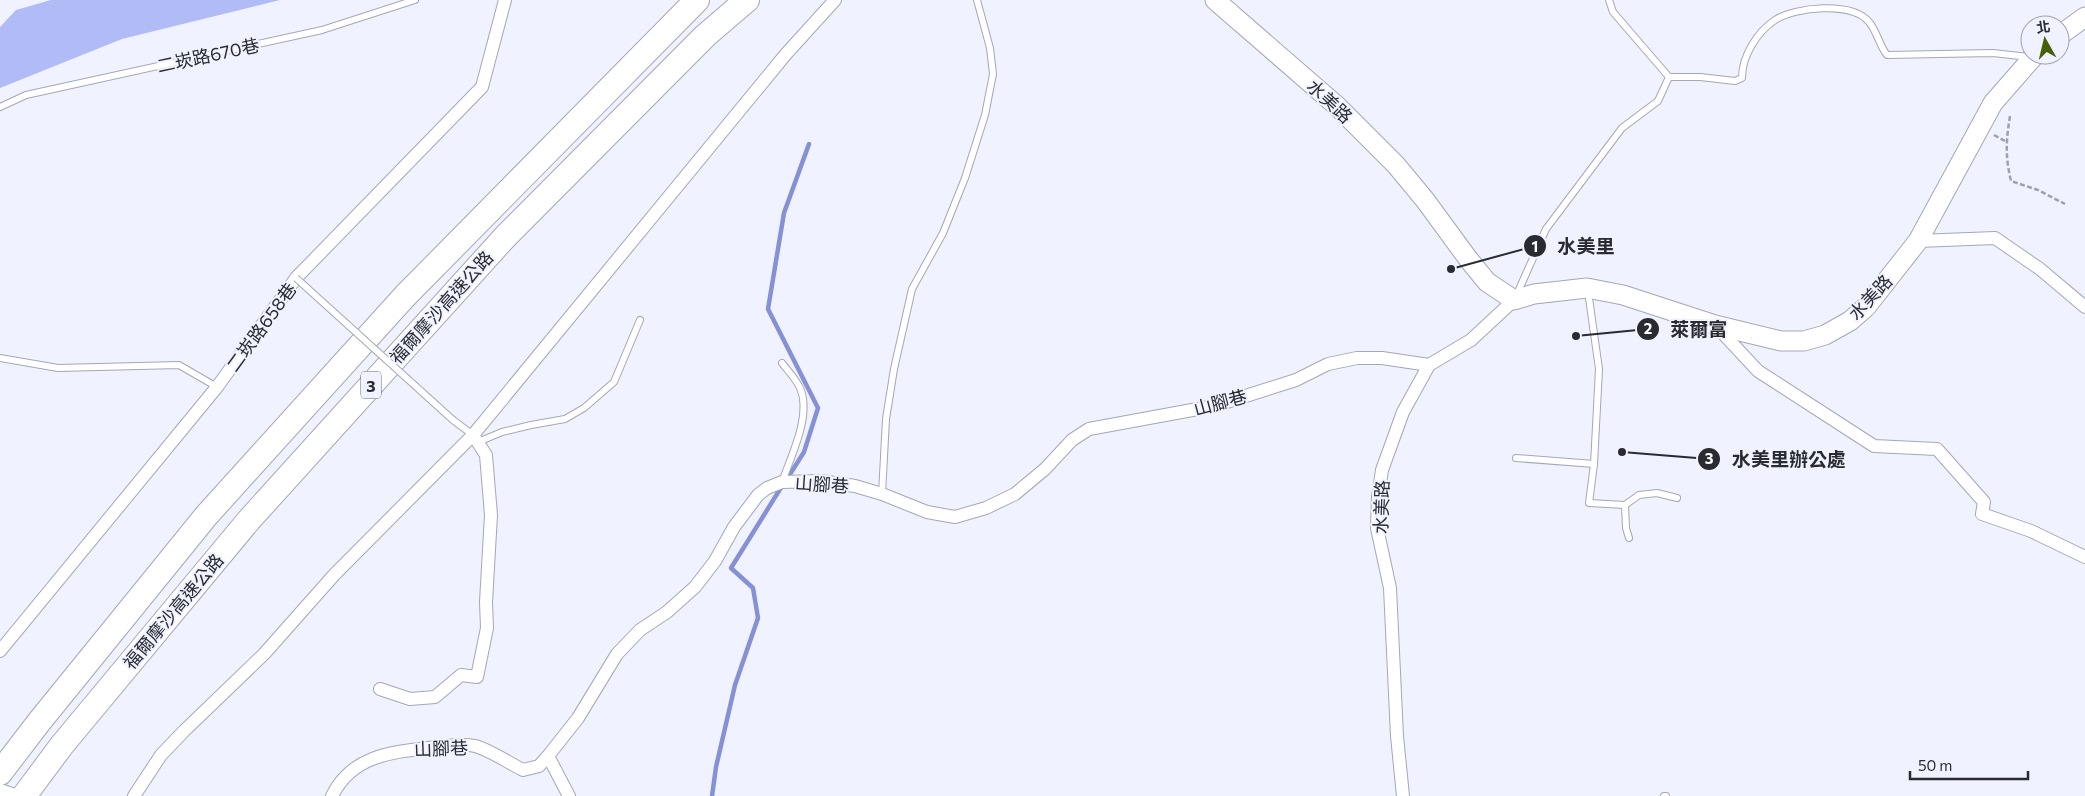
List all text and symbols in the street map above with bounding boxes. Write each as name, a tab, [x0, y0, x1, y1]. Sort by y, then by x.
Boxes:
north arrow	[2020, 15, 2070, 65]
text: 北	[2035, 17, 2051, 36]
street label: 二崁路670巷	[155, 33, 261, 77]
street label: 水美路	[1303, 75, 1357, 127]
callout: 水美里	[1522, 229, 1624, 263]
text: 水美里	[1557, 234, 1615, 257]
text: 1	[1532, 237, 1538, 255]
street label: 福爾摩沙高速公路	[385, 246, 497, 368]
street label: 水美路	[1844, 270, 1896, 324]
street label: 二崁路658巷	[221, 278, 301, 376]
callout: 萊爾富	[1636, 312, 1738, 346]
text: 萊爾富	[1670, 317, 1728, 340]
text: 2	[1644, 319, 1652, 337]
road number: 3	[361, 372, 381, 398]
street label: 山腳巷	[1191, 384, 1249, 420]
callout: 水美里辦公處	[1697, 442, 1856, 476]
text: 水美里辦公處	[1732, 447, 1846, 470]
text: 3	[1705, 449, 1714, 467]
street label: 山腳巷	[794, 471, 850, 497]
street label: 水美路	[1369, 480, 1393, 534]
street label: 福爾摩沙高速公路	[118, 549, 228, 673]
street label: 山腳巷	[414, 736, 468, 760]
scale bar	[1910, 748, 2028, 780]
text: 50 m	[1918, 756, 1952, 774]

